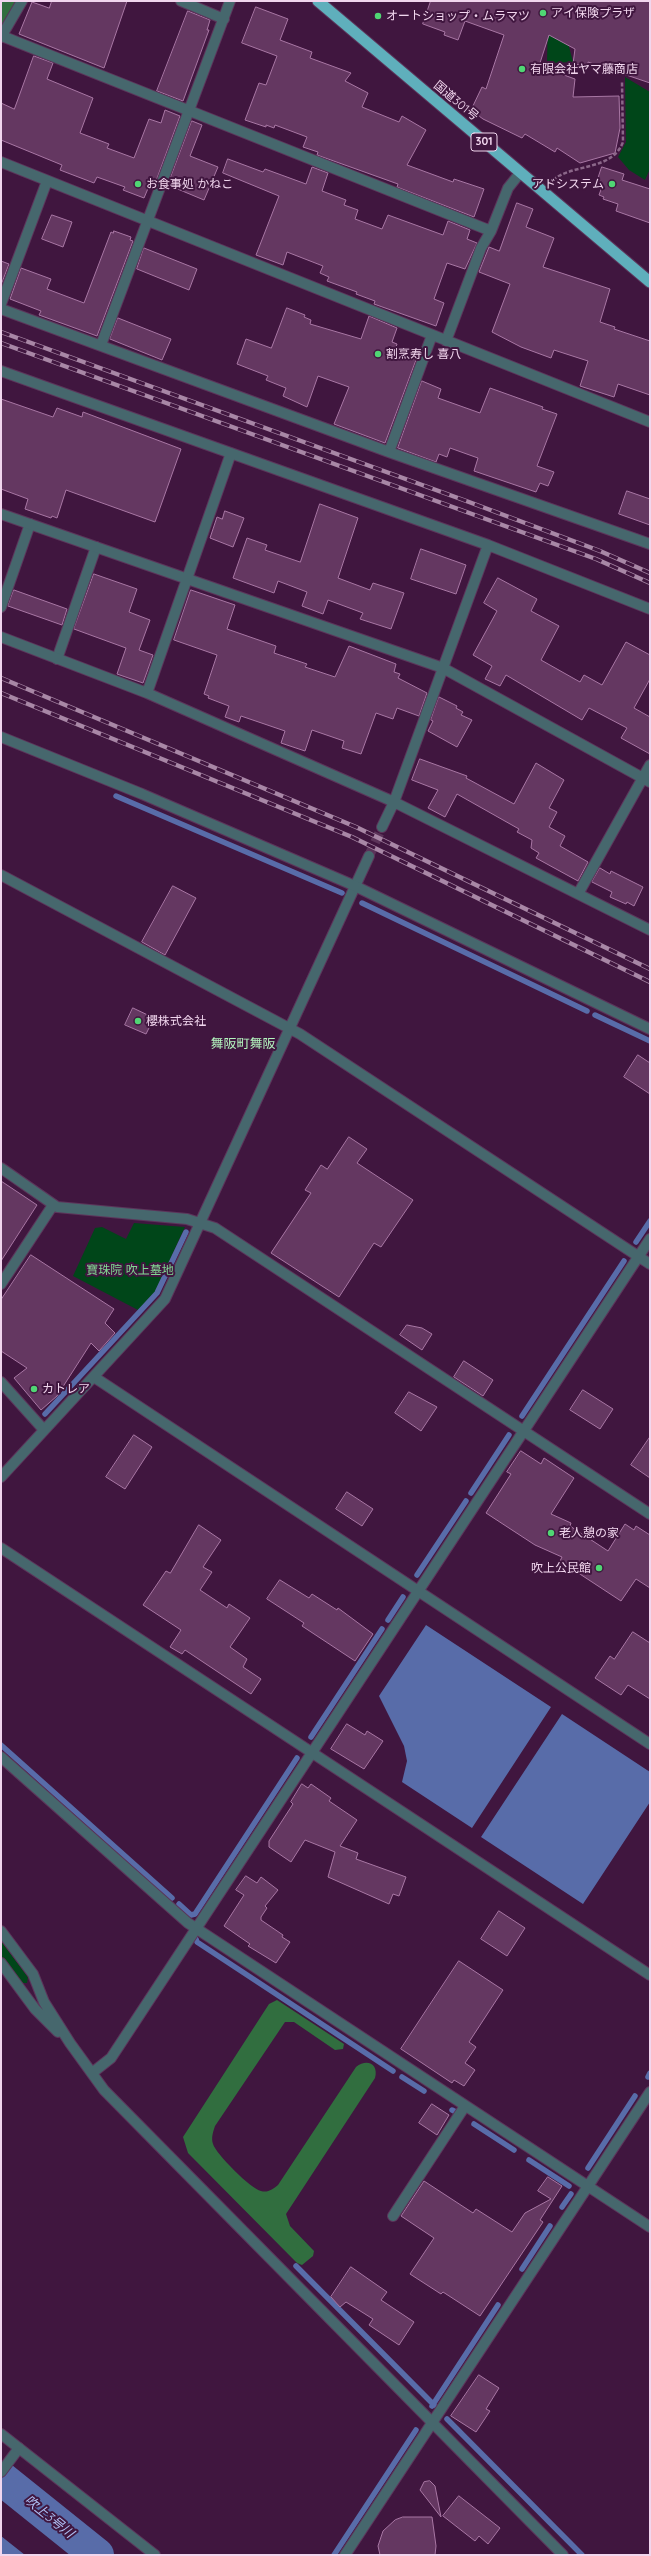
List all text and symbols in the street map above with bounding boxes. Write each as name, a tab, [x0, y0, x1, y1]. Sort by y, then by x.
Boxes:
place label: アイ保険プラザ	[551, 6, 635, 20]
marker: アイ保険プラザ	[538, 8, 548, 18]
place label: オートショップ・ムラマツ	[386, 9, 530, 23]
marker: オートショップ・ムラマツ	[373, 11, 383, 21]
place label: 有限会社ヤマ藤商店	[530, 62, 638, 76]
marker: 有限会社ヤマ藤商店	[517, 64, 527, 74]
street label: 国道301号	[431, 78, 481, 124]
road number: 301	[471, 133, 497, 151]
place label: お食事処 かねこ	[146, 177, 233, 191]
place label: アドシステム	[532, 177, 604, 191]
marker: お食事処 かねこ	[133, 179, 143, 189]
marker: アドシステム	[607, 179, 617, 189]
place label: 割烹寿し 喜八	[386, 347, 461, 361]
marker: 割烹寿し 喜八	[373, 349, 383, 359]
place label: 櫻株式会社	[146, 1014, 206, 1028]
marker: 櫻株式会社	[133, 1016, 143, 1026]
district label: 舞阪町舞阪	[211, 1036, 275, 1052]
park label: 寶珠院 吹上墓地	[86, 1263, 174, 1277]
place label: カトレア	[42, 1382, 90, 1396]
marker: カトレア	[29, 1384, 39, 1394]
place label: 老人憩の家	[559, 1526, 619, 1540]
marker: 老人憩の家	[546, 1528, 556, 1538]
place label: 吹上公民館	[531, 1561, 591, 1575]
marker: 吹上公民館	[594, 1563, 604, 1573]
water label: 吹上3号川	[21, 2492, 77, 2542]

